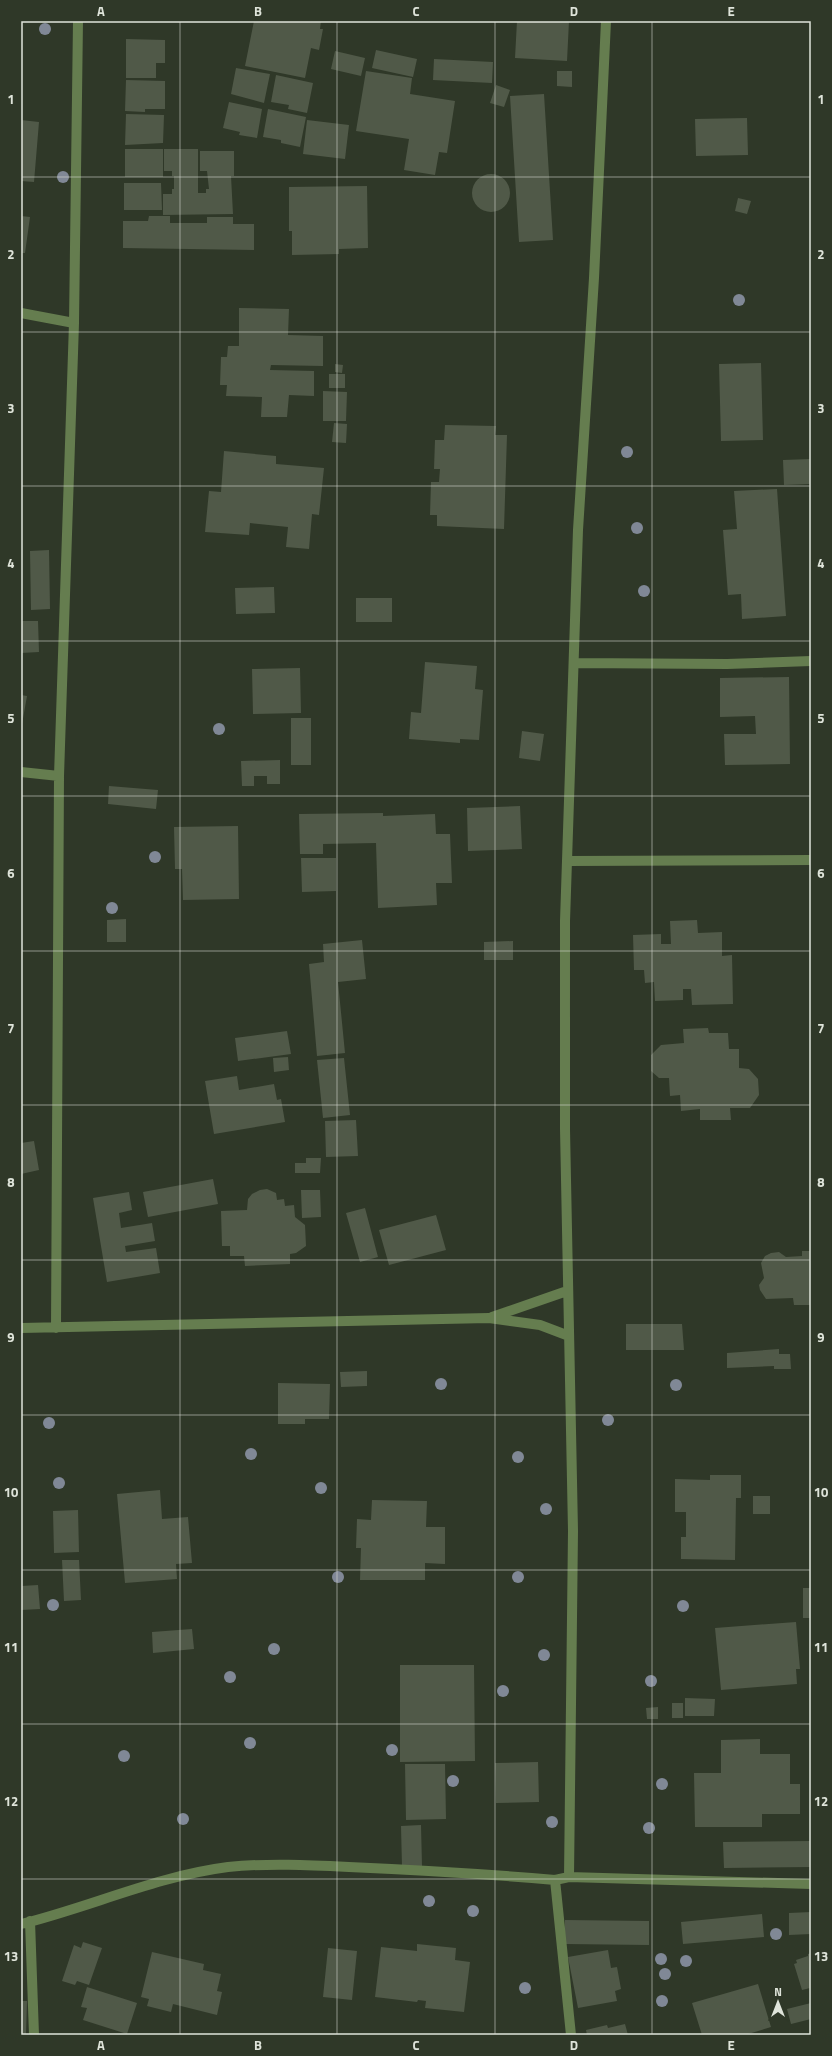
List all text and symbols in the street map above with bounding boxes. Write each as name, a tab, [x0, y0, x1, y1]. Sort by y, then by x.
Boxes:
text: A	[97, 1, 105, 21]
text: B	[254, 1, 262, 21]
text: C	[412, 1, 420, 21]
text: D	[570, 1, 578, 21]
text: E	[727, 1, 735, 21]
text: 1	[7, 89, 15, 109]
text: 1	[817, 89, 825, 109]
text: 2	[7, 244, 15, 264]
text: 2	[817, 244, 825, 264]
text: 3	[7, 398, 15, 418]
text: 3	[817, 398, 825, 418]
text: 4	[7, 553, 15, 573]
text: 4	[817, 553, 825, 573]
text: 5	[7, 708, 15, 728]
text: 5	[817, 708, 825, 728]
text: 6	[7, 863, 15, 883]
text: 6	[817, 863, 825, 883]
text: 7	[7, 1018, 15, 1038]
text: 7	[817, 1018, 825, 1038]
text: 8	[7, 1172, 15, 1192]
text: 8	[817, 1172, 825, 1192]
text: 9	[7, 1327, 15, 1347]
text: 9	[817, 1327, 825, 1347]
text: 10	[4, 1482, 18, 1502]
text: 10	[814, 1482, 828, 1502]
text: 11	[4, 1637, 18, 1657]
text: 11	[814, 1637, 828, 1657]
text: 12	[4, 1791, 18, 1811]
text: 12	[814, 1791, 828, 1811]
text: 13	[4, 1946, 18, 1966]
text: 13	[814, 1946, 828, 1966]
north arrow	[758, 1982, 798, 2022]
text: N	[774, 1984, 782, 2000]
text: A	[97, 2035, 105, 2055]
text: B	[254, 2035, 262, 2055]
text: C	[412, 2035, 420, 2055]
text: D	[570, 2035, 578, 2055]
text: E	[727, 2035, 735, 2055]

